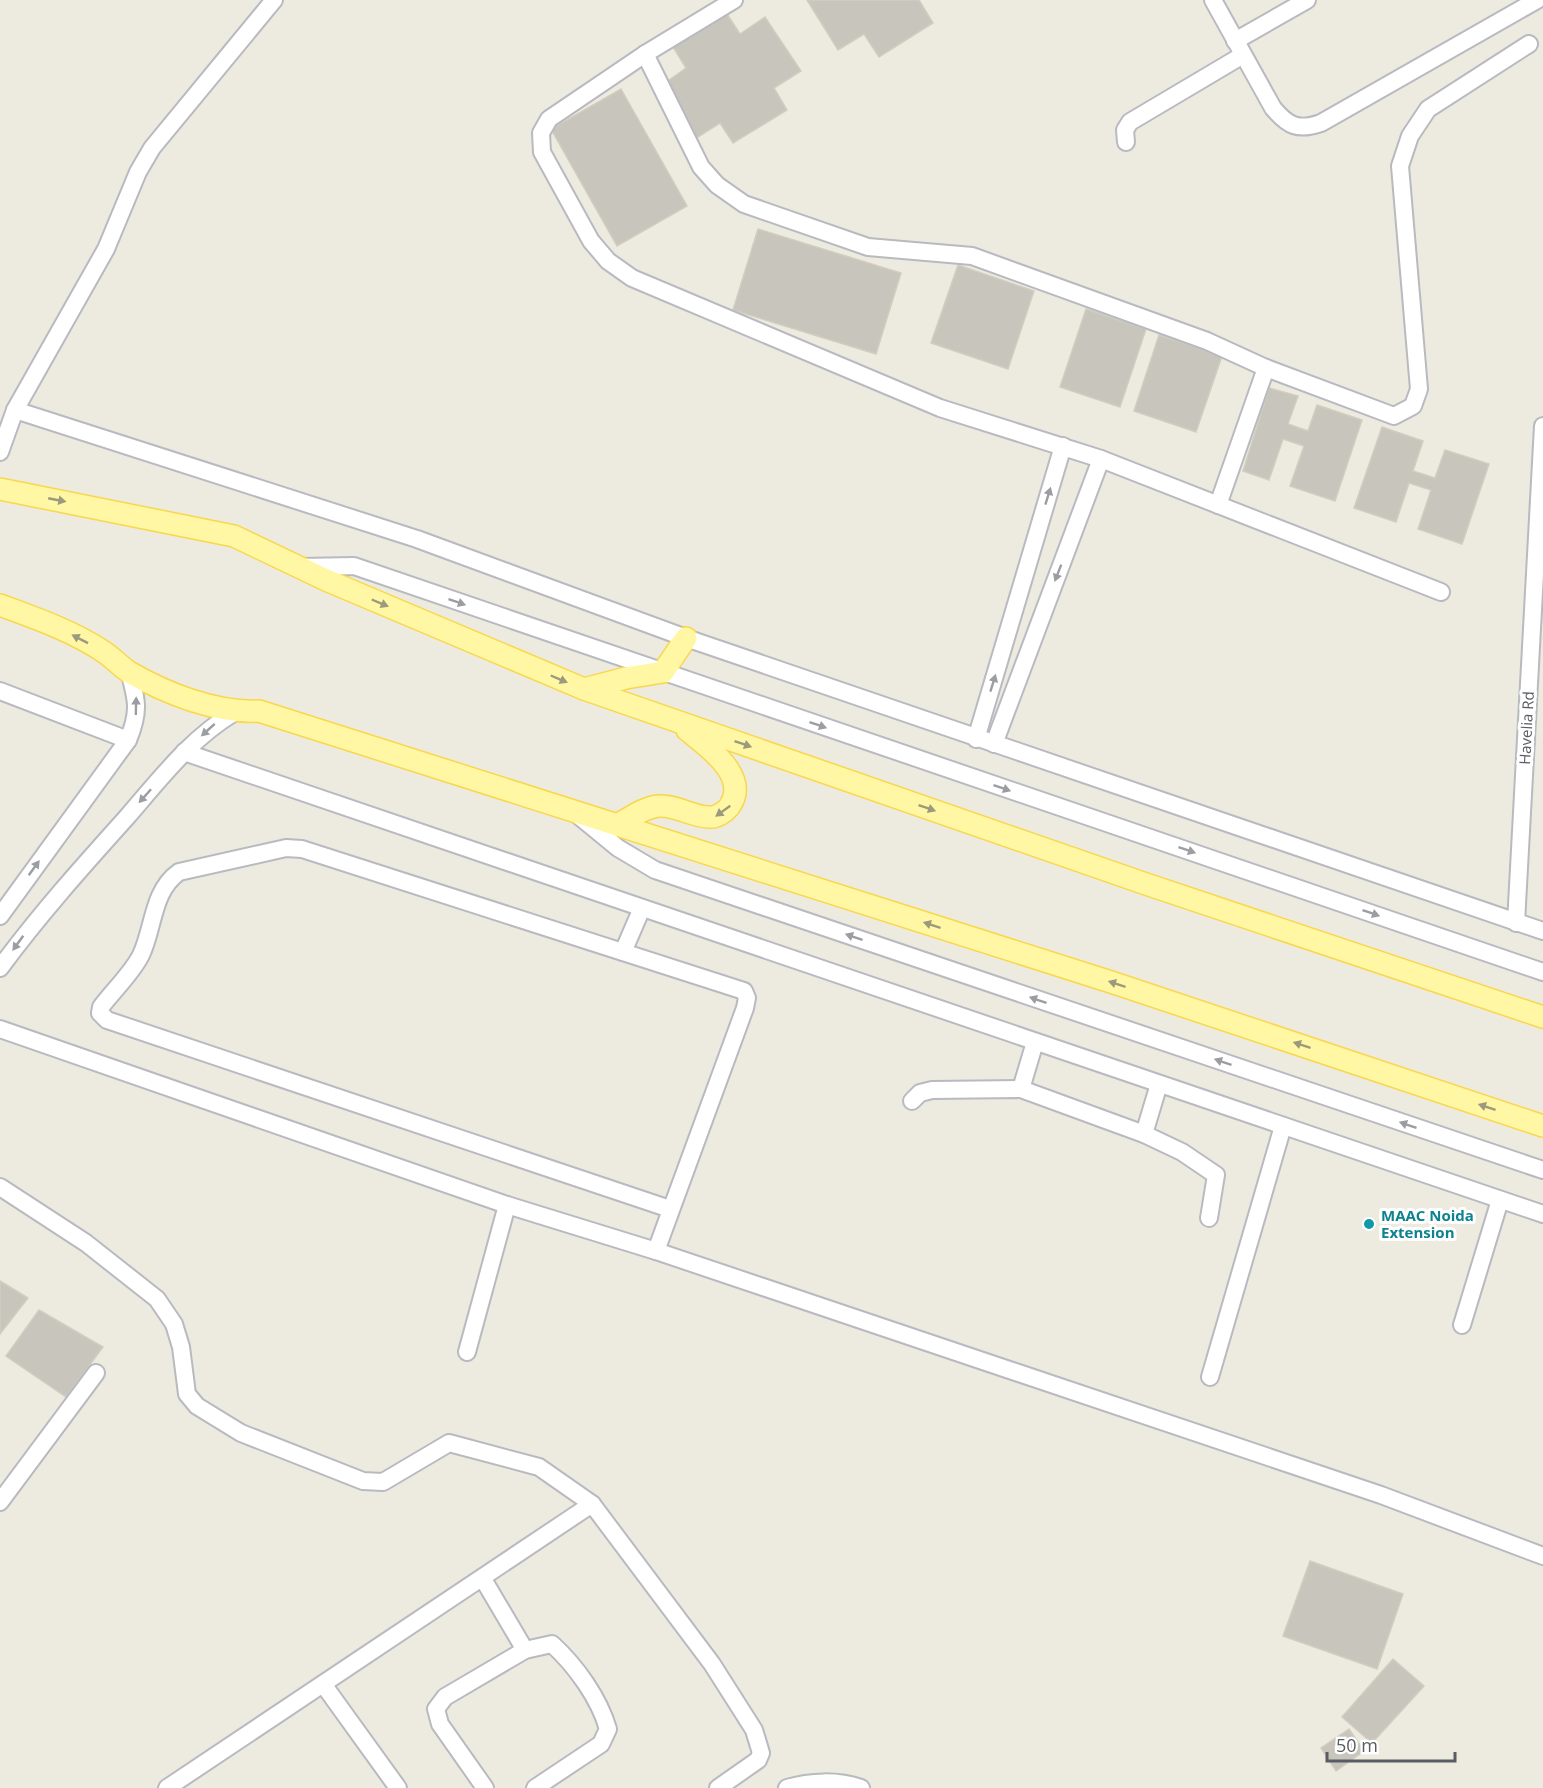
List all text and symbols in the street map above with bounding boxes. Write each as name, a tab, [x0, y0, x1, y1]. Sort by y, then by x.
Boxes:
one-way arrow	[1044, 487, 1053, 505]
one-way arrow	[48, 496, 67, 505]
one-way arrow	[1053, 564, 1063, 582]
one-way arrow	[448, 597, 466, 607]
one-way arrow	[371, 598, 389, 608]
one-way arrow	[71, 635, 89, 645]
one-way arrow	[551, 674, 569, 684]
one-way arrow	[989, 674, 998, 692]
street label: Havelia Rd	[1514, 691, 1538, 765]
one-way arrow	[131, 696, 141, 715]
one-way arrow	[809, 720, 827, 730]
one-way arrow	[201, 723, 216, 736]
one-way arrow	[734, 740, 752, 750]
one-way arrow	[993, 783, 1011, 793]
one-way arrow	[139, 788, 152, 803]
one-way arrow	[918, 804, 936, 814]
one-way arrow	[715, 805, 731, 817]
one-way arrow	[1178, 846, 1196, 856]
one-way arrow	[28, 861, 40, 876]
one-way arrow	[1362, 909, 1380, 919]
one-way arrow	[923, 920, 941, 929]
one-way arrow	[845, 932, 863, 942]
one-way arrow	[12, 935, 24, 951]
one-way arrow	[1108, 979, 1126, 988]
one-way arrow	[1029, 994, 1047, 1004]
one-way arrow	[1293, 1040, 1311, 1050]
one-way arrow	[1214, 1057, 1232, 1067]
one-way arrow	[1478, 1102, 1496, 1111]
one-way arrow	[1399, 1120, 1417, 1130]
place label: MAAC Noida Extension	[1381, 1205, 1474, 1242]
marker: MAAC Noida Extension	[1362, 1217, 1376, 1231]
scale bar	[1327, 1725, 1454, 1763]
text: 50 m	[1336, 1733, 1378, 1757]

